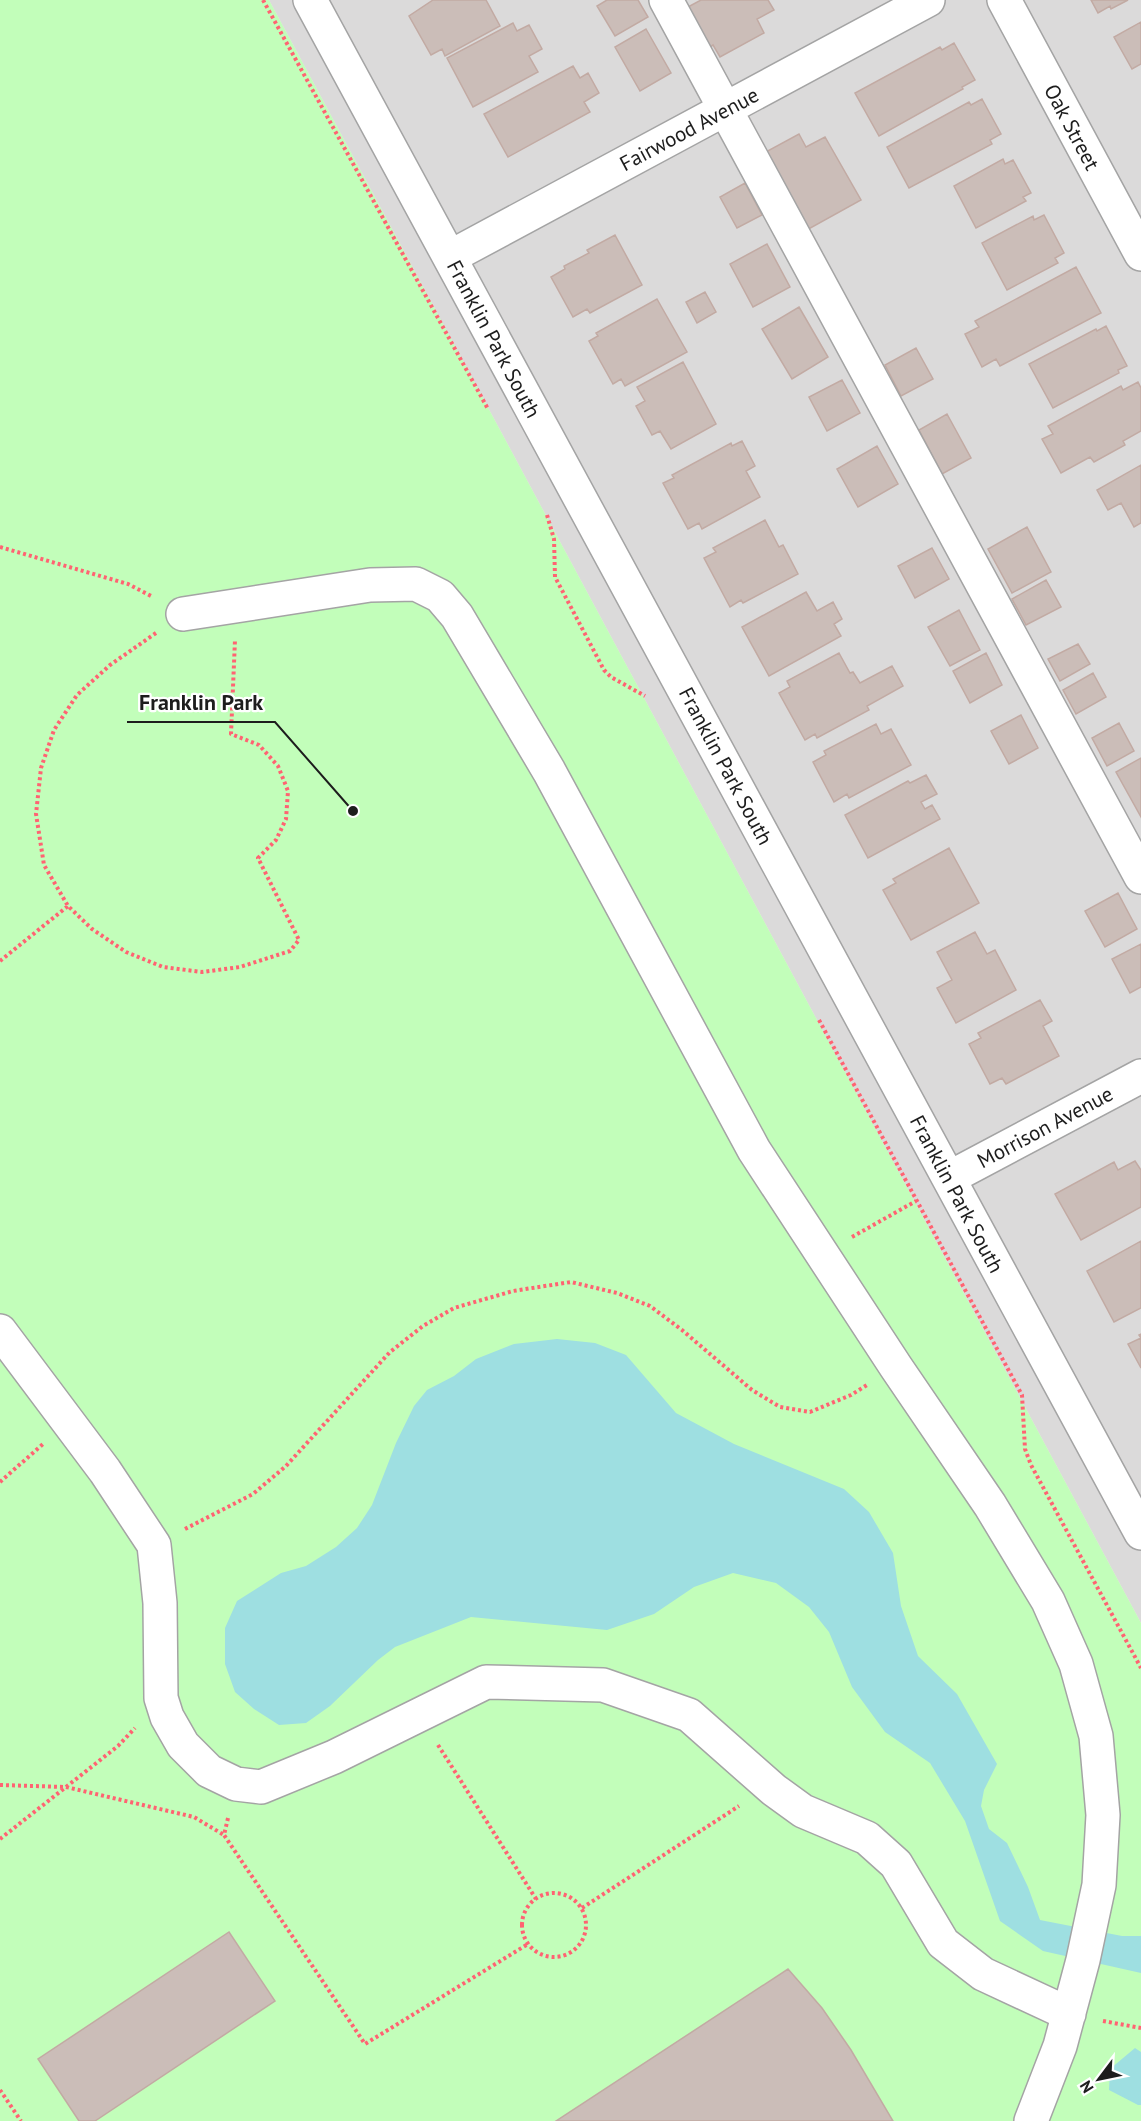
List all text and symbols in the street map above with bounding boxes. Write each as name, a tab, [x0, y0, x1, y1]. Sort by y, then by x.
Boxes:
street label: Oak Street	[1038, 79, 1106, 175]
street label: Fairwood Avenue	[615, 81, 763, 177]
street label: Franklin Park South	[441, 256, 547, 422]
callout: Franklin Park	[127, 682, 275, 722]
street label: Franklin Park South	[673, 683, 779, 849]
text: Franklin Park	[139, 688, 263, 716]
street label: Morrison Avenue	[972, 1080, 1118, 1174]
street label: Franklin Park South	[904, 1111, 1010, 1277]
north arrow	[1069, 2049, 1129, 2109]
text: N	[1075, 2077, 1098, 2097]

